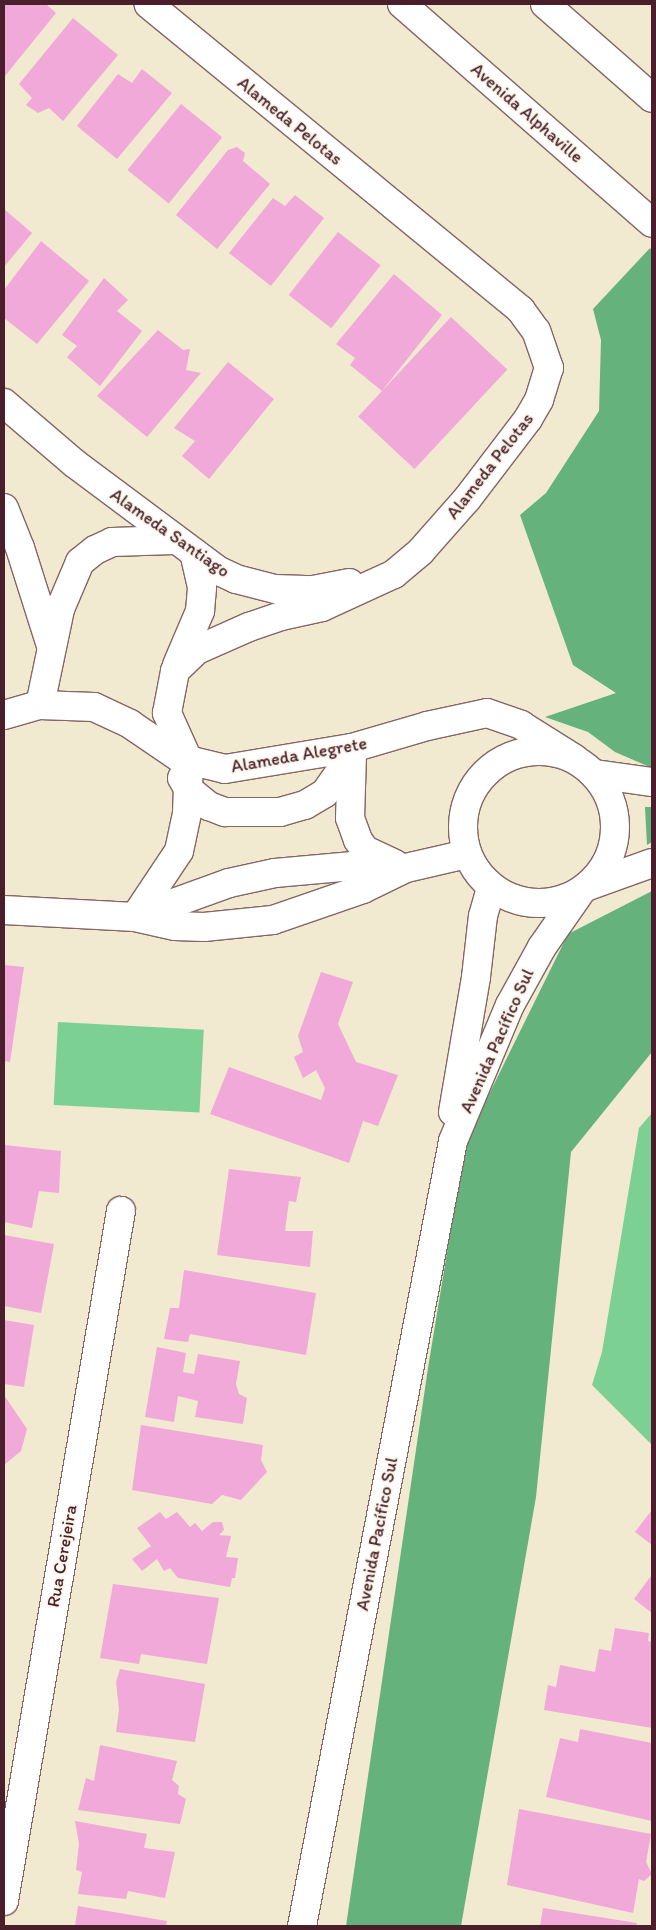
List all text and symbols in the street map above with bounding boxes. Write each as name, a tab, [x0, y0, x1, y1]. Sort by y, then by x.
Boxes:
street label: Avenida Alphaville	[466, 58, 588, 168]
street label: Alameda Pelotas	[233, 72, 347, 170]
street label: Alameda Pelotas	[442, 409, 538, 523]
street label: Alameda Santiago	[106, 484, 234, 582]
street label: Alameda Alegrete	[229, 732, 369, 778]
street label: Avenida Pacífico Sul	[455, 965, 539, 1117]
street label: Avenida Pacífico Sul	[352, 1456, 402, 1612]
street label: Rua Cerejeira	[42, 1503, 82, 1609]

